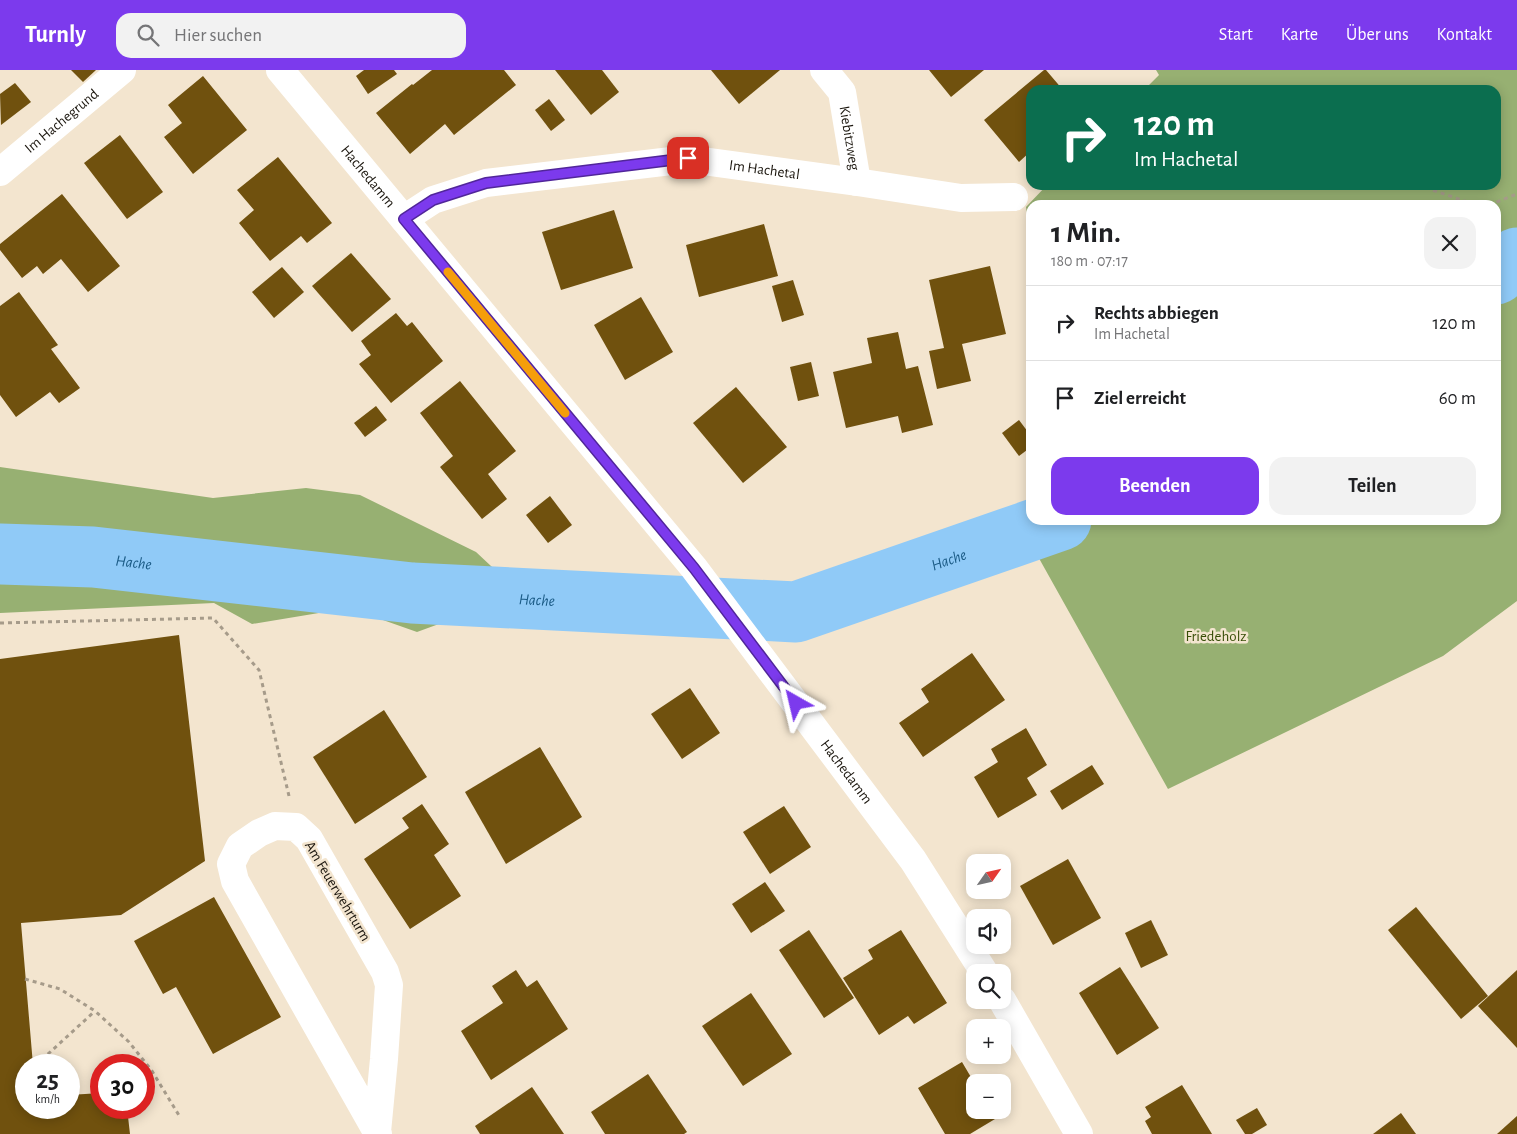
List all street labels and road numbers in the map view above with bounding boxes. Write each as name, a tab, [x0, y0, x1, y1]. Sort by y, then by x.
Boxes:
street label: Im Hachegrund	[22, 86, 102, 156]
street label: Kiebitzweg	[836, 105, 862, 172]
street label: Hachedamm	[338, 142, 398, 210]
street label: Im Hachetal	[728, 158, 801, 182]
street label: Hachedamm	[817, 737, 875, 807]
street label: Am Feuerwehrturm	[302, 839, 373, 944]

